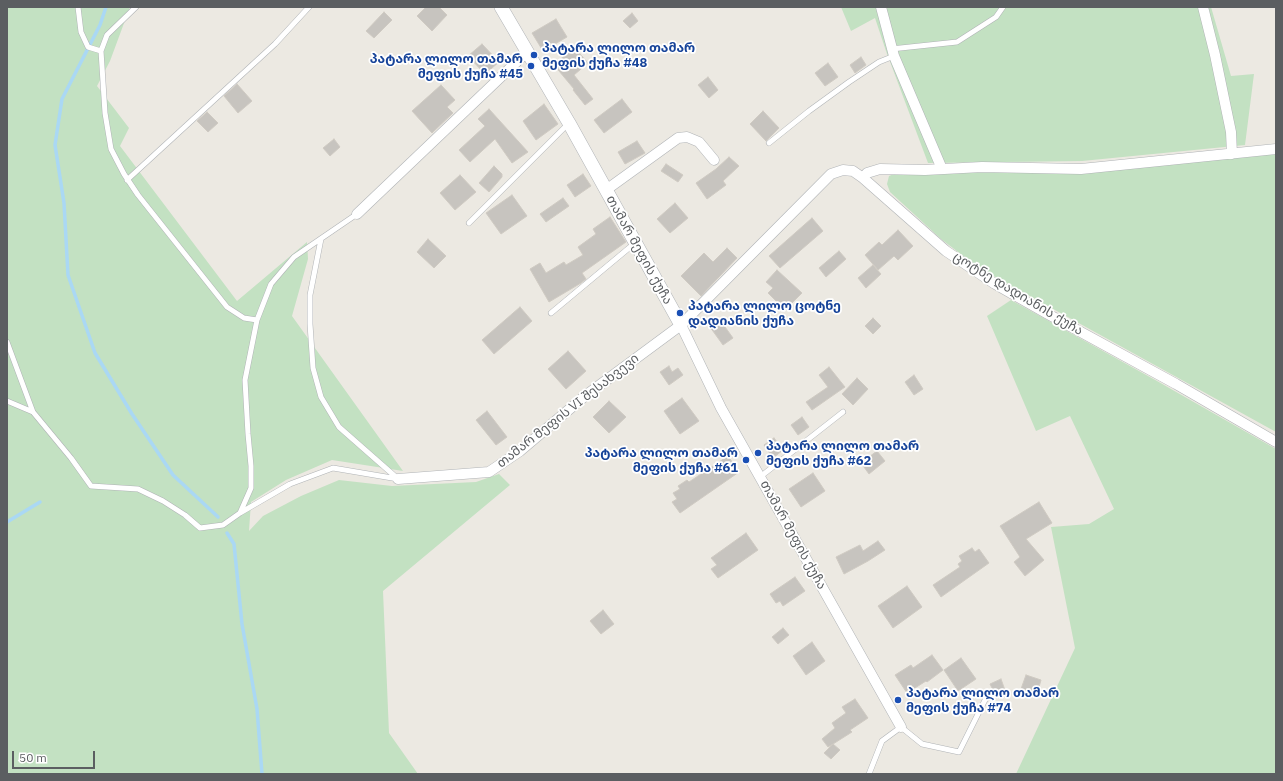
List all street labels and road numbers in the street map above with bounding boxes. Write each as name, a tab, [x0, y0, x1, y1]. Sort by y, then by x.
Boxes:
street label: თამარ მეფის ქუჩა	[603, 193, 675, 307]
street label: ცოტნე დადიანის ქუჩა	[950, 249, 1086, 339]
street label: თამარ მეფის VI შესახვევი	[494, 351, 642, 471]
street label: თამარ მეფის ქუჩა	[757, 478, 829, 592]

